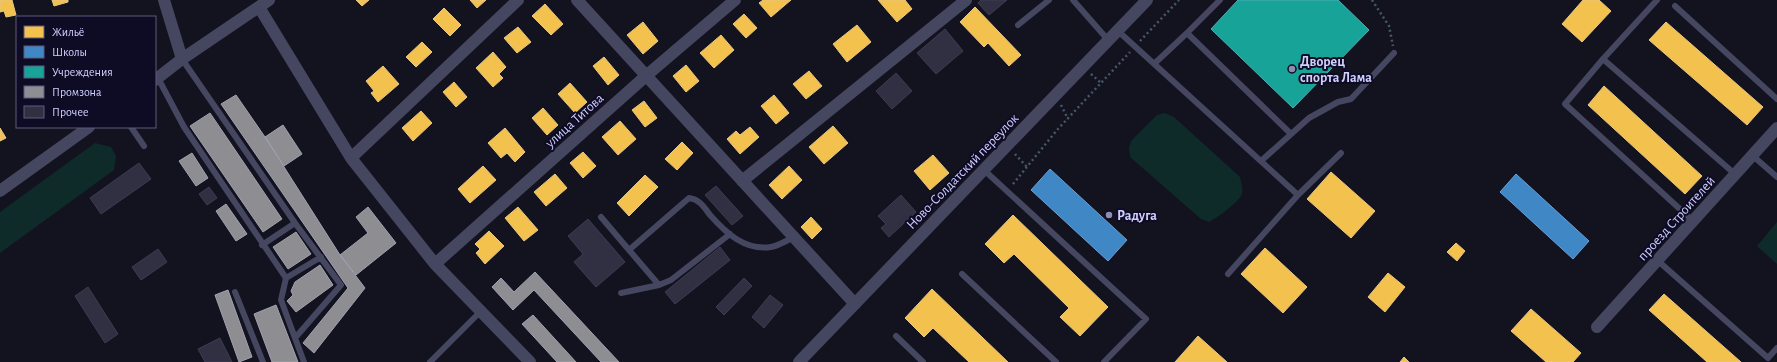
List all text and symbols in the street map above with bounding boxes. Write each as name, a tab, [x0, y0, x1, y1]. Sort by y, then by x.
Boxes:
legend	[16, 16, 156, 128]
text: Жильё	[52, 26, 84, 38]
text: Школы	[52, 46, 87, 58]
place label: Дворец спорта Лама	[1300, 55, 1372, 85]
marker: Дворец спорта Лама	[1287, 64, 1297, 74]
text: Учреждения	[52, 66, 113, 78]
text: Промзона	[52, 86, 102, 98]
street label: улица Титова	[542, 91, 607, 151]
text: Прочее	[52, 106, 88, 118]
street label: Ново-Солдатский переулок	[904, 111, 1022, 232]
street label: проезд Строителей	[1635, 174, 1718, 263]
place label: Радуга	[1117, 209, 1157, 223]
marker: Радуга	[1104, 210, 1114, 220]

